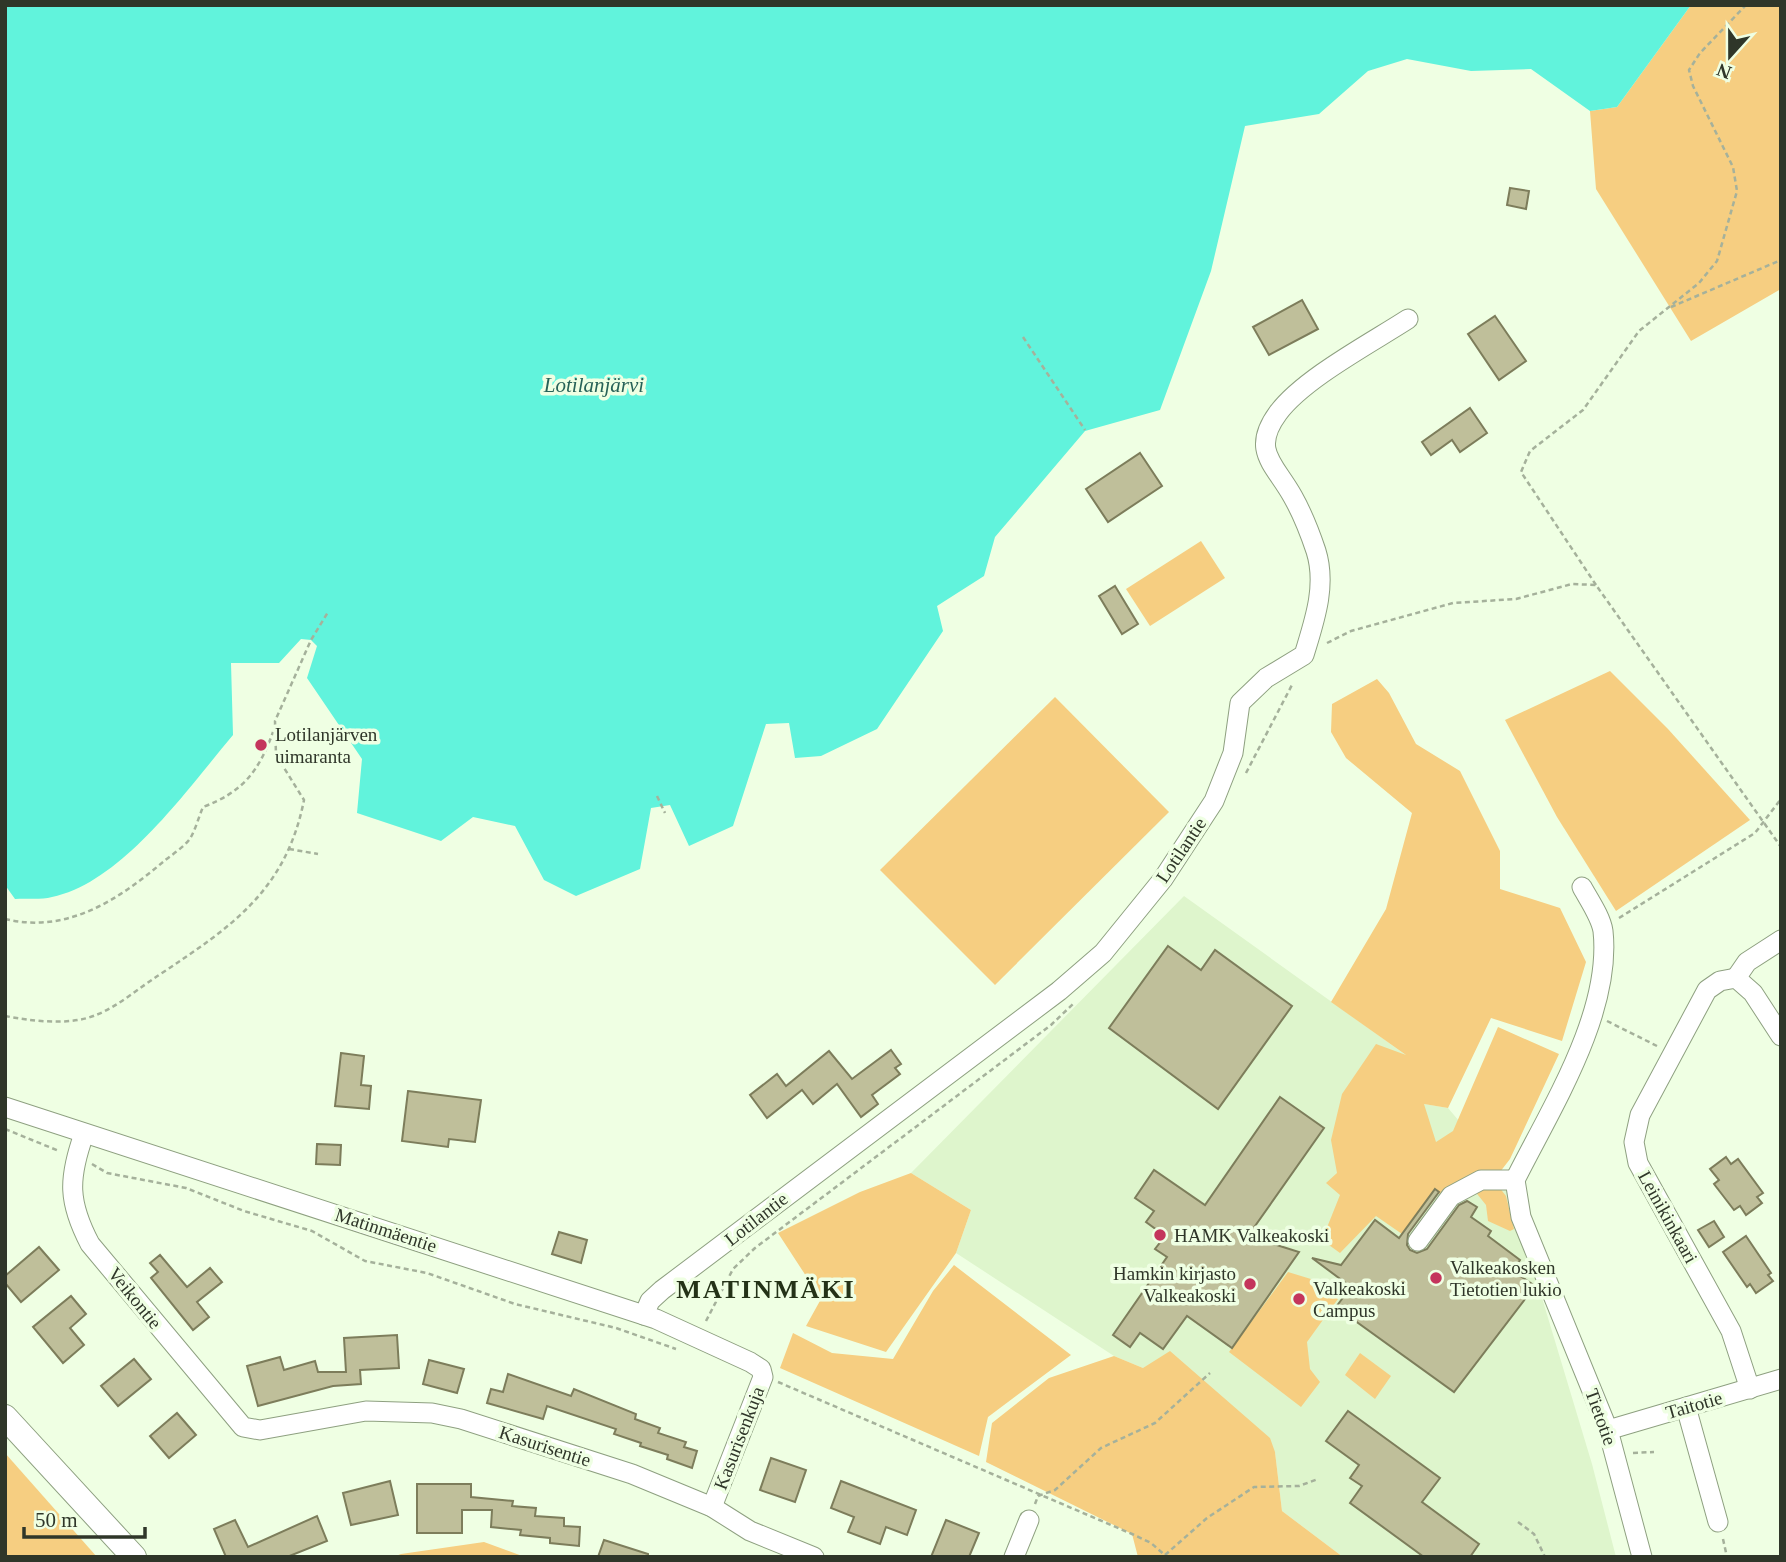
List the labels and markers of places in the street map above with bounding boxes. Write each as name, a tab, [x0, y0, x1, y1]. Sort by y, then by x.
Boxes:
place label: Lotilanjärven uimaranta	[275, 724, 378, 767]
marker: Lotilanjärven uimaranta	[253, 737, 269, 753]
place label: HAMK Valkeakoski	[1174, 1225, 1329, 1246]
marker: HAMK Valkeakoski	[1152, 1227, 1168, 1243]
place label: Valkeakosken Tietotien lukio	[1450, 1257, 1562, 1300]
place label: Hamkin kirjasto Valkeakoski	[1113, 1263, 1236, 1306]
marker: Valkeakosken Tietotien lukio	[1428, 1270, 1444, 1286]
marker: Hamkin kirjasto Valkeakoski	[1242, 1276, 1258, 1292]
place label: Valkeakoski Campus	[1313, 1278, 1406, 1321]
marker: Valkeakoski Campus	[1291, 1291, 1307, 1307]

